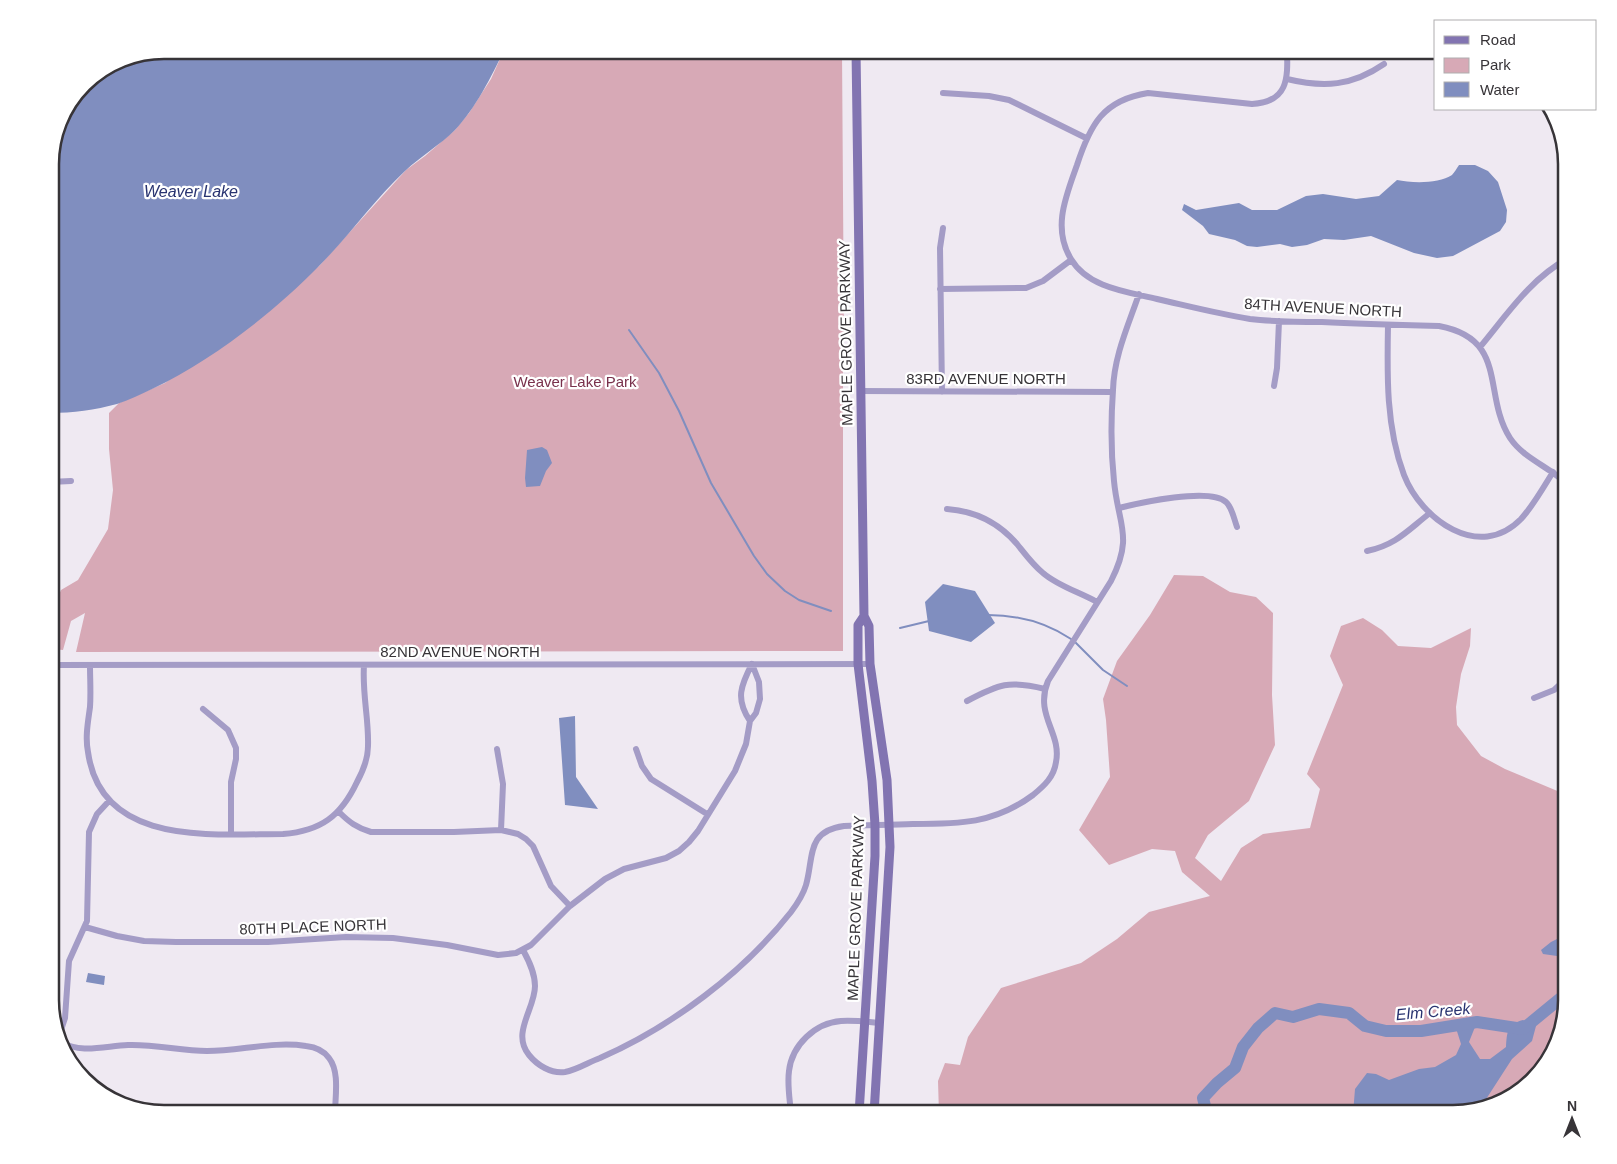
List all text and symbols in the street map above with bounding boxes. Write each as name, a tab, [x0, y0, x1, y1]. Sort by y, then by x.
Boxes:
legend	[1434, 20, 1597, 110]
text: Road	[1480, 31, 1516, 48]
text: Park	[1480, 56, 1511, 73]
text: Water	[1480, 81, 1519, 98]
water label: Weaver Lake	[144, 183, 238, 200]
street label: MAPLE GROVE PARKWAY	[835, 240, 856, 426]
street label: 84TH AVENUE NORTH	[1244, 295, 1402, 320]
street label: 83RD AVENUE NORTH	[906, 370, 1066, 387]
park label: Weaver Lake Park	[513, 373, 637, 390]
street label: 82ND AVENUE NORTH	[380, 643, 540, 660]
street label: MAPLE GROVE PARKWAY	[844, 815, 867, 1001]
street label: 80TH PLACE NORTH	[239, 915, 387, 938]
water label: Elm Creek	[1395, 1000, 1472, 1023]
north arrow	[1547, 1094, 1597, 1144]
text: N	[1567, 1098, 1577, 1114]

